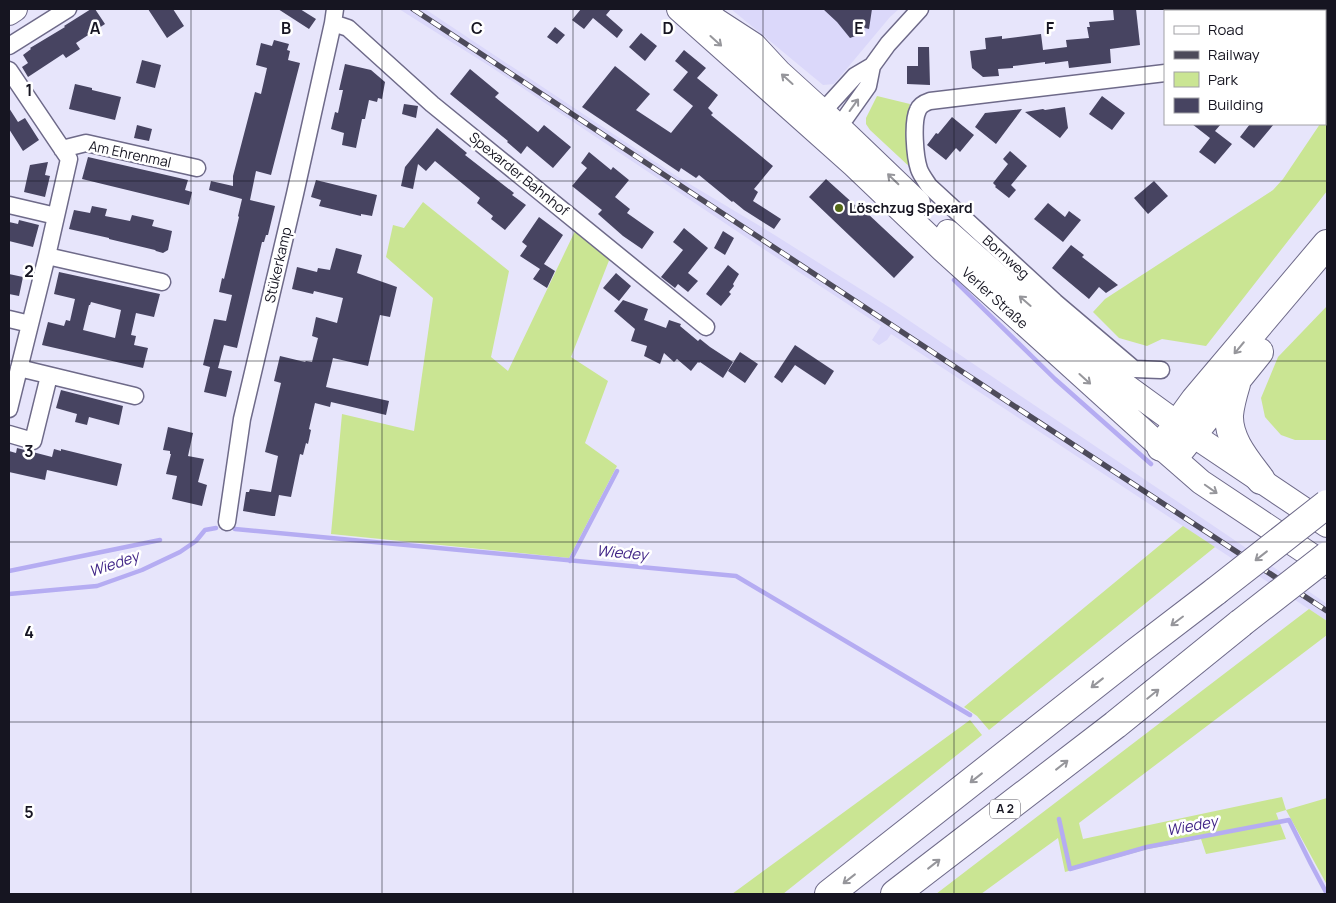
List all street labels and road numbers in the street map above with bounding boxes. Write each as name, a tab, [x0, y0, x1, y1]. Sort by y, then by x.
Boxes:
street label: Spexarder Bahnhof	[465, 127, 573, 220]
street label: Am Ehrenmal	[87, 135, 173, 172]
street label: Stükerkamp	[260, 225, 295, 305]
street label: Bornweg	[979, 230, 1034, 283]
street label: Verler Straße	[958, 263, 1033, 333]
road number: A 2	[990, 800, 1020, 819]

